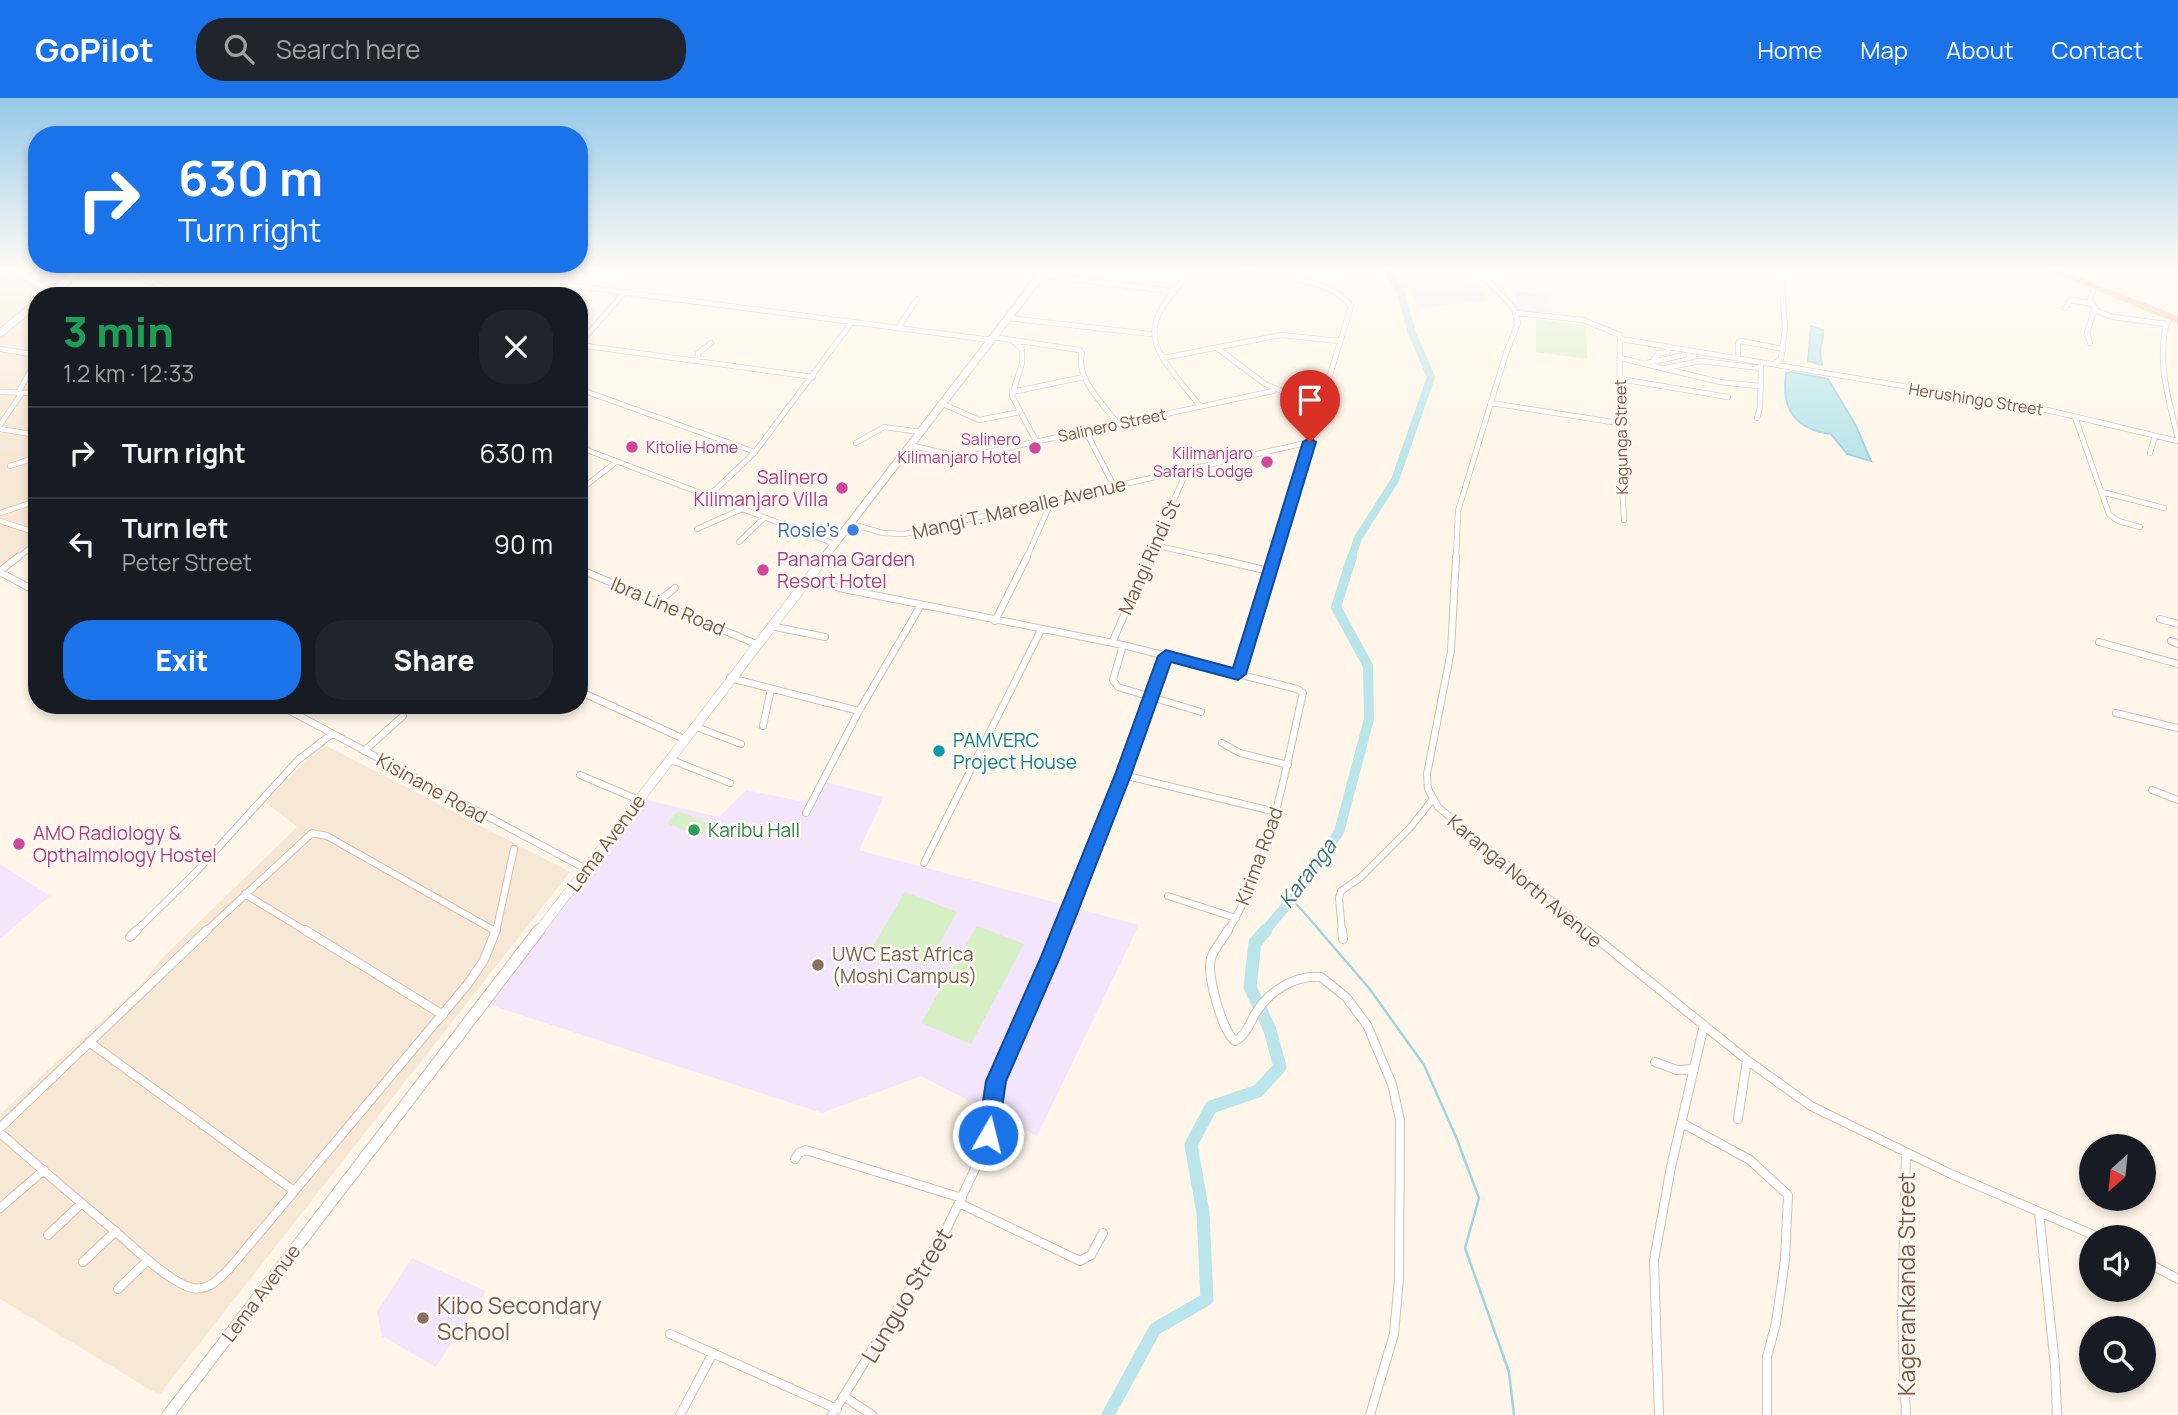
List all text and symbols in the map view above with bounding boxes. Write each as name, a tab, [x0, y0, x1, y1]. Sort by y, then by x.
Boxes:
search box	[196, 18, 686, 81]
text: GoPilot	[35, 27, 154, 72]
icon: search	[220, 30, 258, 68]
text: Search here	[276, 31, 420, 67]
text: Home	[1757, 33, 1822, 66]
text: Map	[1860, 33, 1908, 66]
text: About	[1946, 33, 2014, 66]
text: Contact	[2052, 33, 2143, 66]
text: 630 m	[178, 144, 323, 211]
icon: right	[63, 154, 154, 245]
text: Turn right	[178, 208, 321, 252]
text: 3 min	[63, 302, 174, 360]
button: close	[479, 310, 553, 384]
text: 1.2 km · 12:33	[63, 357, 194, 389]
pin	[1280, 370, 1340, 442]
street label: Herushingo Street	[1907, 378, 2045, 420]
street label: Kagunga Street	[1609, 379, 1633, 495]
icon: arrive	[1291, 381, 1329, 419]
street label: Salinero Street	[1056, 403, 1168, 447]
place label: Salinero Kilimanjaro Hotel	[898, 428, 1021, 468]
icon: right	[63, 434, 101, 472]
text: Turn right	[122, 435, 246, 471]
text: 630 m	[479, 435, 553, 471]
place label: Kitolie Home	[646, 436, 738, 458]
marker: Kitolie Home	[624, 439, 640, 455]
marker: Salinero Kilimanjaro Hotel	[1027, 440, 1043, 456]
place label: Kilimanjaro Safaris Lodge	[1153, 442, 1253, 482]
marker: Kilimanjaro Safaris Lodge	[1259, 454, 1275, 470]
place label: Salinero Kilimanjaro Villa	[693, 464, 828, 512]
street label: Mangi T. Marealle Avenue	[909, 471, 1129, 545]
marker: Salinero Kilimanjaro Villa	[834, 480, 850, 496]
street label: Mangi Rindi St	[1112, 495, 1186, 619]
text: Turn left	[122, 510, 229, 546]
place label: Rosie's	[778, 517, 839, 543]
marker: Rosie's	[845, 522, 861, 538]
icon: left	[63, 525, 101, 563]
text: 90 m	[494, 526, 553, 562]
text: Peter Street	[122, 546, 252, 578]
place label: Panama Garden Resort Hotel	[777, 546, 915, 594]
marker: Panama Garden Resort Hotel	[755, 562, 771, 578]
street label: Ibra Line Road	[607, 570, 729, 642]
button: Exit	[63, 620, 301, 700]
button: Share	[315, 620, 553, 700]
place label: PAMVERC Project House	[953, 727, 1077, 775]
marker: PAMVERC Project House	[931, 743, 947, 759]
street label: Kisinane Road	[372, 747, 492, 829]
street label: Lema Avenue	[561, 789, 651, 897]
street label: Kirima Road	[1229, 803, 1289, 909]
street label: Karanga North Avenue	[1442, 809, 1608, 953]
place label: Karibu Hall	[708, 817, 800, 843]
place label: AMO Radiology & Opthalmology Hostel	[33, 820, 217, 868]
marker: Karibu Hall	[686, 822, 702, 838]
water label: Karanga	[1272, 832, 1343, 913]
marker: AMO Radiology & Opthalmology Hostel	[11, 836, 27, 852]
place label: UWC East Africa (Moshi Campus)	[832, 941, 977, 989]
marker: UWC East Africa (Moshi Campus)	[810, 957, 826, 973]
position arrow	[951, 1098, 1025, 1172]
north arrow	[2079, 1134, 2156, 1211]
map controls	[2079, 1134, 2156, 1393]
street label: Kagerankanda Street	[1890, 1172, 1922, 1396]
street label: Lunguo Street	[853, 1222, 959, 1368]
button: sound	[2079, 1225, 2156, 1302]
street label: Lema Avenue	[216, 1239, 306, 1347]
place label: Kibo Secondary School	[437, 1289, 602, 1347]
marker: Kibo Secondary School	[415, 1310, 431, 1326]
button: search	[2079, 1316, 2156, 1393]

